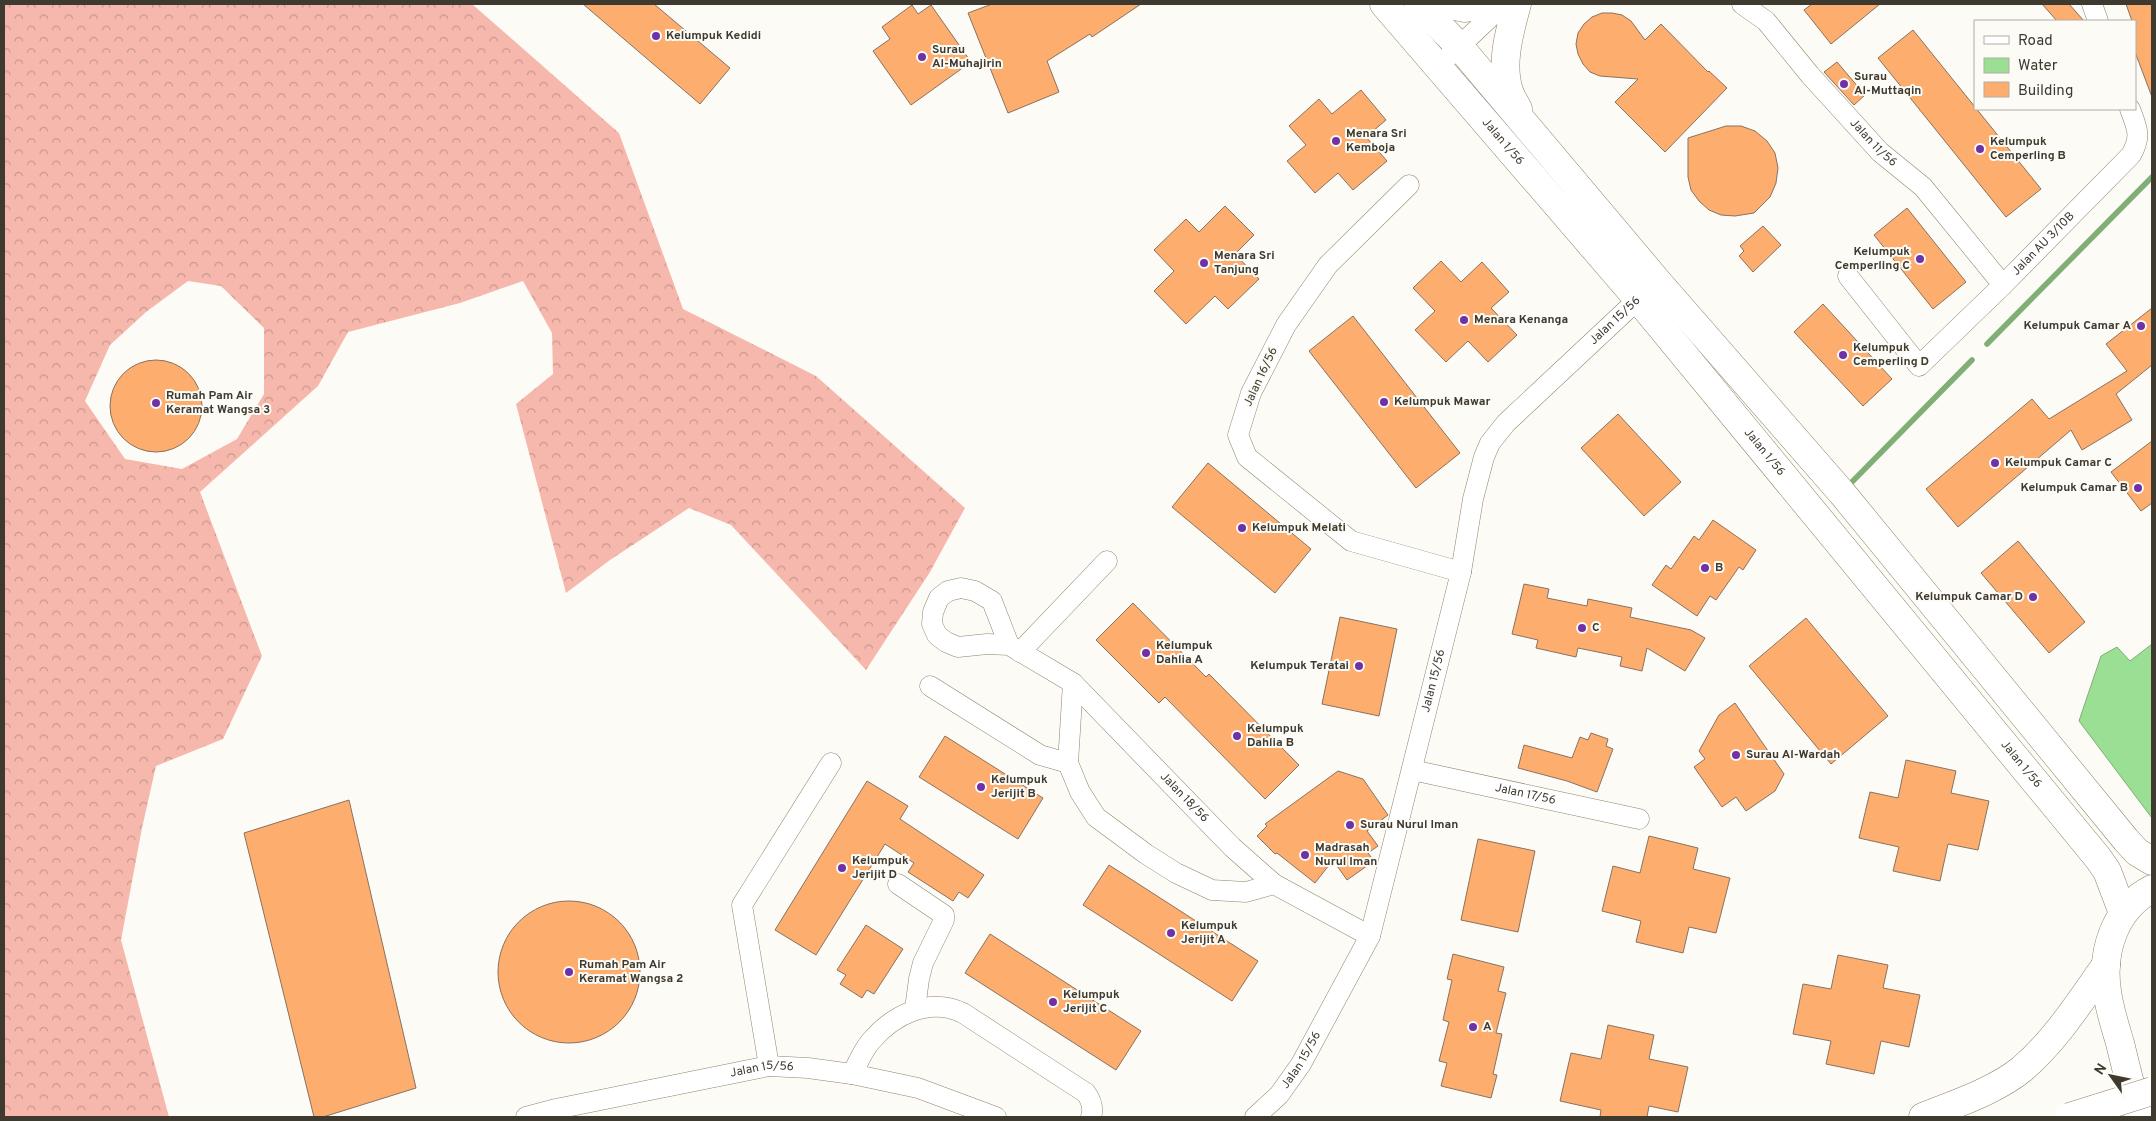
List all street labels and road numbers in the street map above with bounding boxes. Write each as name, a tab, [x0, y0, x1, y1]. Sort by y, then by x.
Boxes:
street label: Jalan 1/56	[1478, 115, 1527, 169]
street label: Jalan 11/56	[1846, 116, 1900, 171]
street label: Jalan AU 3/10B	[2009, 209, 2078, 279]
street label: Jalan 15/56	[1586, 293, 1644, 349]
street label: Jalan 16/56	[1240, 345, 1282, 409]
street label: Jalan 1/56	[1740, 425, 1789, 480]
street label: Jalan 15/56	[1418, 648, 1449, 714]
street label: Jalan 1/56	[1997, 737, 2045, 792]
street label: Jalan 18/56	[1156, 769, 1212, 826]
street label: Jalan 17/56	[1493, 780, 1557, 809]
street label: Jalan 15/56	[1278, 1029, 1325, 1092]
street label: Jalan 15/56	[729, 1058, 794, 1082]

